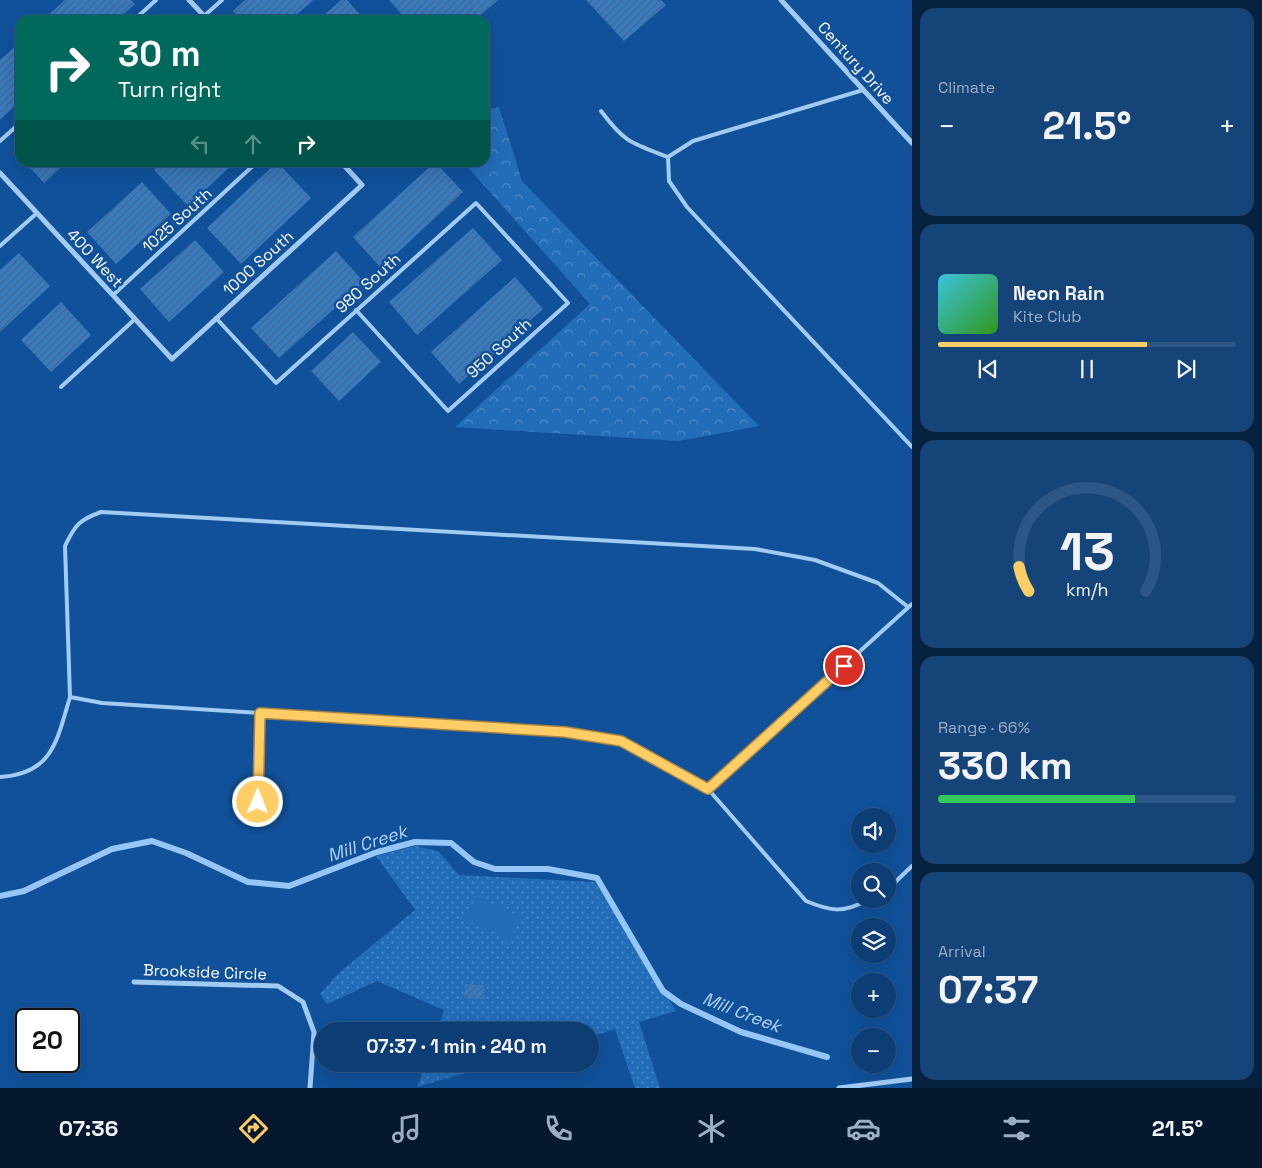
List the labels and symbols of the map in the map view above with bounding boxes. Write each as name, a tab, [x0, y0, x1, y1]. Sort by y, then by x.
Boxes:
street label: Century Drive	[813, 17, 899, 109]
street label: 1025 South	[138, 183, 216, 257]
street label: 400 West	[62, 224, 128, 292]
street label: 1000 South	[218, 226, 298, 300]
street label: 980 South	[331, 248, 405, 318]
street label: 950 South	[462, 313, 536, 383]
pin	[823, 645, 865, 687]
position arrow	[231, 775, 283, 827]
water label: Mill Creek	[324, 819, 412, 867]
street label: Brookside Circle	[143, 959, 267, 985]
water label: Mill Creek	[699, 986, 787, 1038]
speed limit sign: 20	[15, 1008, 80, 1073]

